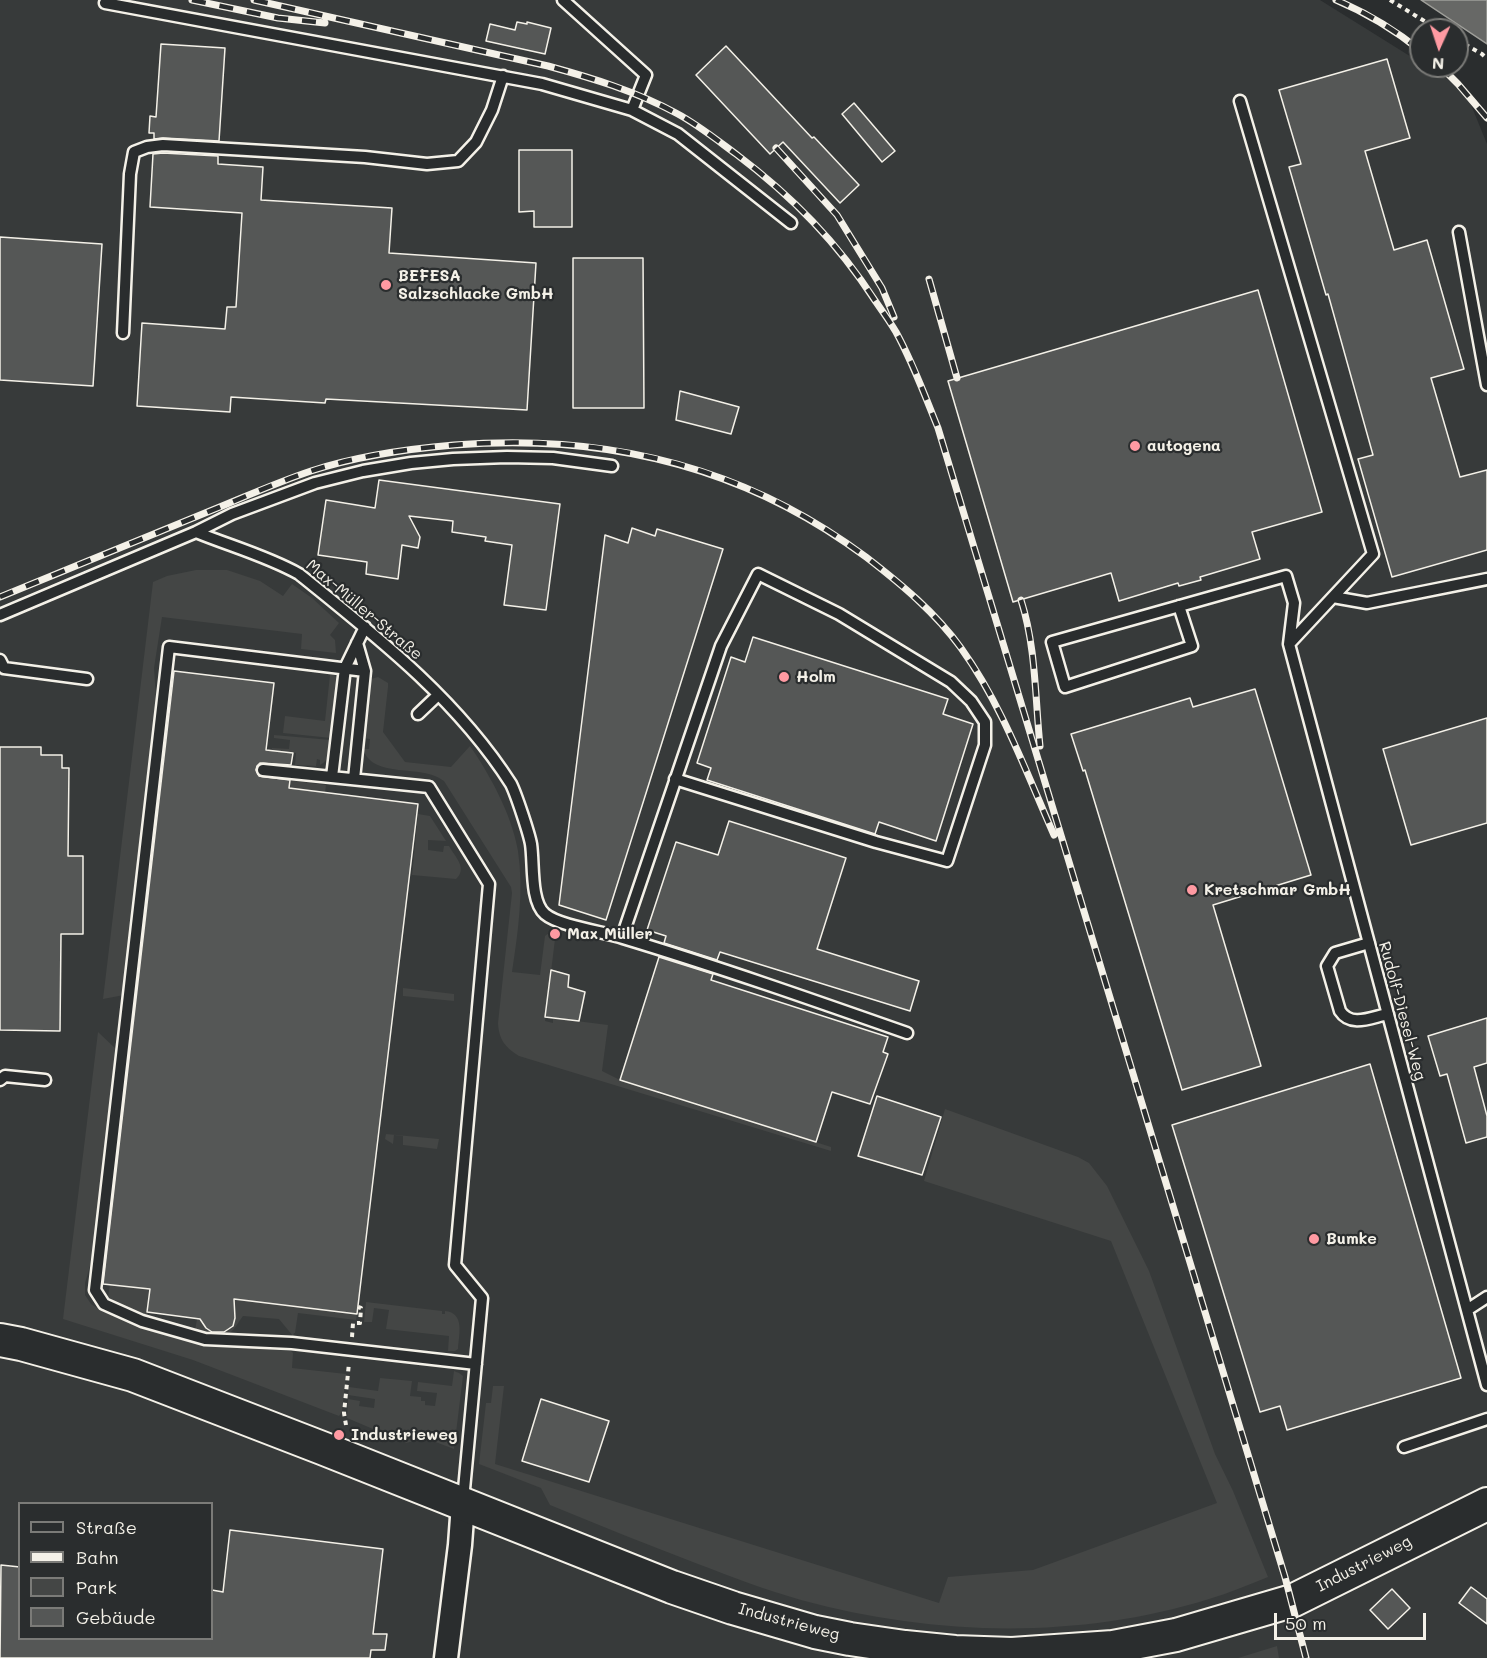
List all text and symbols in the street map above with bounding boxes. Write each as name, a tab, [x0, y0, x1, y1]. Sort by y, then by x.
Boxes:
north arrow	[1409, 18, 1469, 78]
text: N	[1432, 54, 1445, 75]
place label: BEFESA Salzschlacke GmbH	[398, 266, 554, 304]
marker: BEFESA Salzschlacke GmbH	[379, 278, 393, 292]
place label: autogena	[1147, 436, 1221, 456]
marker: autogena	[1128, 439, 1142, 453]
street label: Max-Müller-Straße	[302, 556, 426, 664]
place label: Holm	[796, 667, 836, 687]
marker: Holm	[777, 670, 791, 684]
place label: Kretschmar GmbH	[1204, 880, 1351, 900]
marker: Kretschmar GmbH	[1185, 883, 1199, 897]
place label: Max Müller	[567, 924, 653, 944]
marker: Max Müller	[548, 927, 562, 941]
street label: Rudolf-Diesel-Weg	[1374, 939, 1430, 1083]
place label: Bumke	[1326, 1229, 1377, 1249]
marker: Bumke	[1307, 1232, 1321, 1246]
place label: Industrieweg	[351, 1425, 457, 1445]
marker: Industrieweg	[332, 1428, 346, 1442]
legend	[18, 1502, 213, 1640]
text: Straße	[76, 1515, 137, 1539]
street label: Industrieweg	[1313, 1532, 1415, 1596]
text: Bahn	[76, 1545, 119, 1569]
text: Park	[76, 1575, 117, 1599]
street label: Industrieweg	[736, 1599, 842, 1645]
scale bar	[1277, 1601, 1428, 1639]
text: Gebäude	[76, 1605, 156, 1629]
text: 50 m	[1285, 1611, 1327, 1635]

